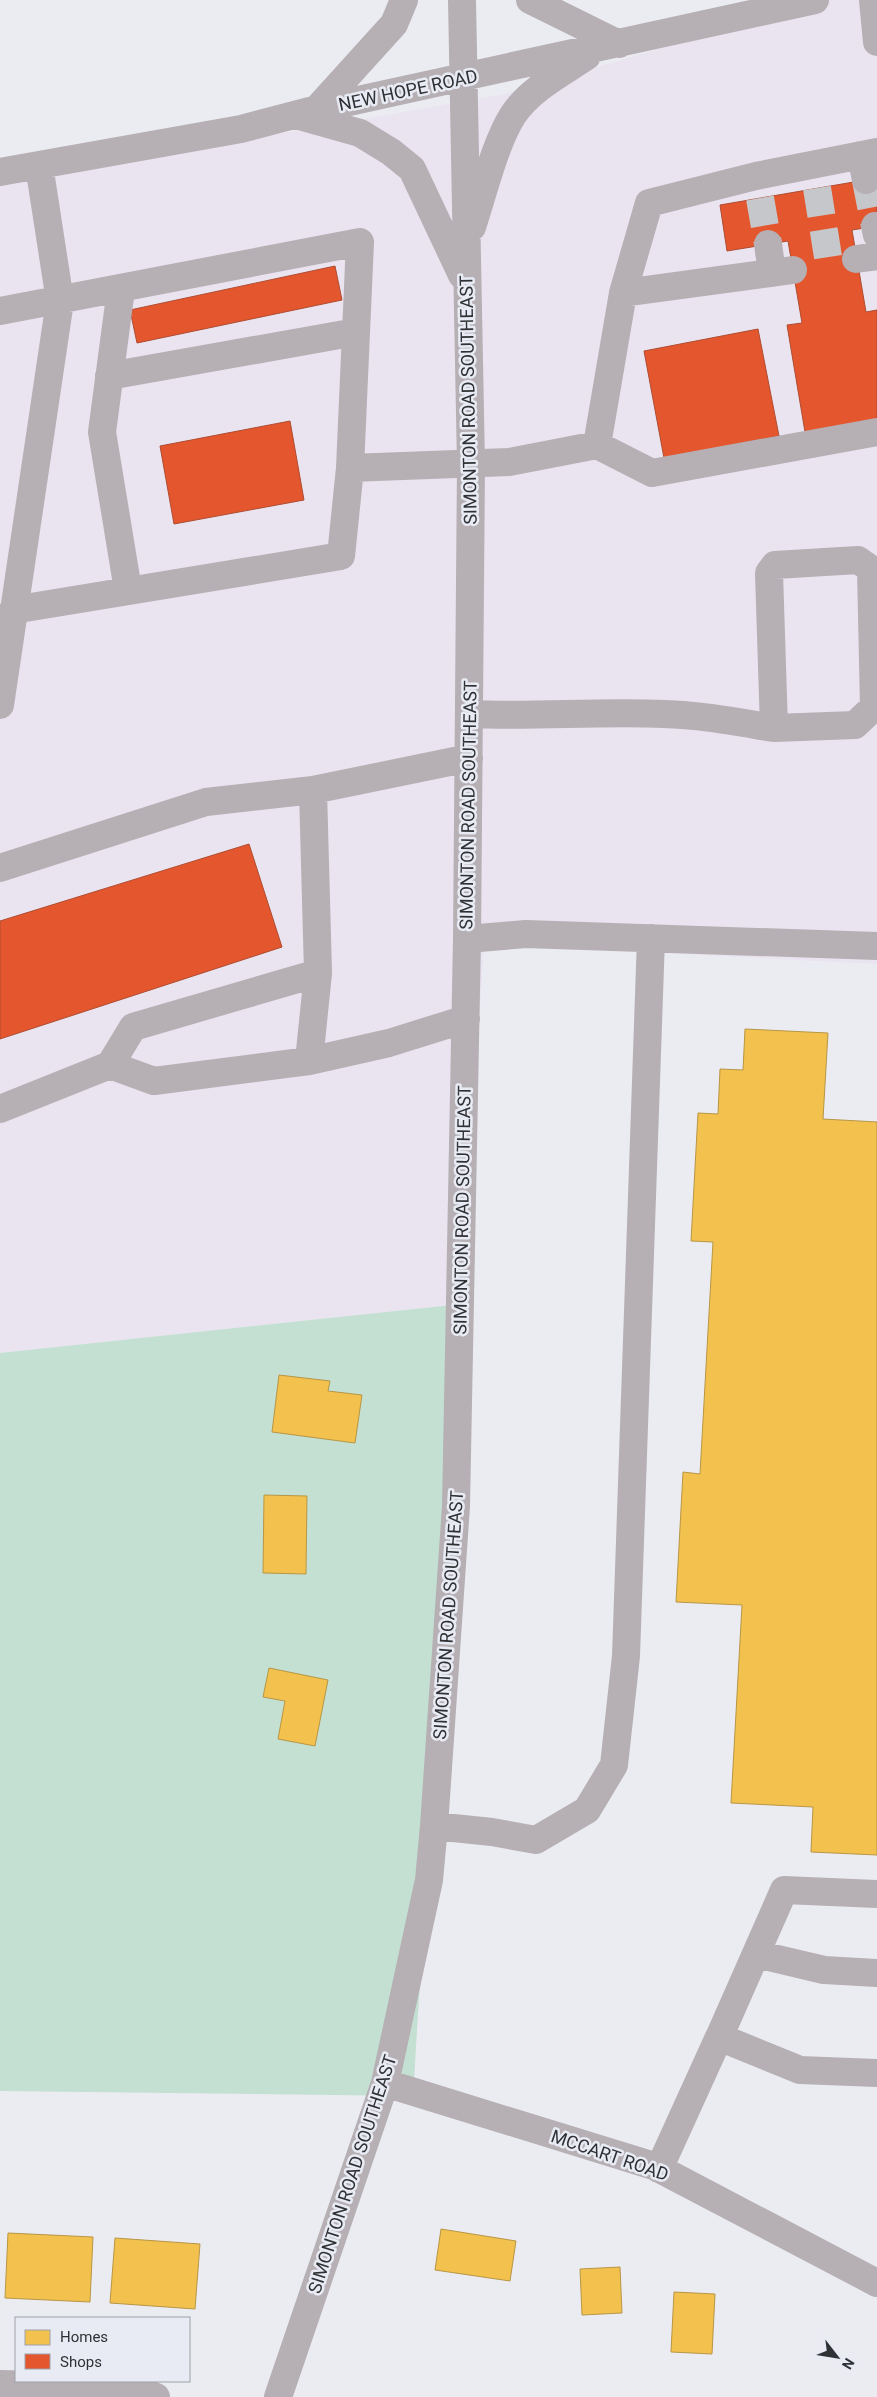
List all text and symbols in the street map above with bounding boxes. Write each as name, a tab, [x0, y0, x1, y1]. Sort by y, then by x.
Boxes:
street label: NEW HOPE ROAD	[337, 65, 479, 115]
street label: SIMONTON ROAD SOUTHEAST	[455, 275, 481, 525]
street label: SIMONTON ROAD SOUTHEAST	[455, 680, 481, 930]
street label: SIMONTON ROAD SOUTHEAST	[449, 1085, 475, 1335]
street label: SIMONTON ROAD SOUTHEAST	[429, 1490, 467, 1740]
street label: SIMONTON ROAD SOUTHEAST	[303, 2052, 401, 2296]
street label: MCCART ROAD	[548, 2125, 672, 2185]
legend	[15, 2317, 190, 2382]
text: Homes	[60, 2328, 108, 2346]
north arrow	[812, 2332, 862, 2382]
text: Shops	[60, 2353, 102, 2371]
text: N	[839, 2355, 858, 2372]

